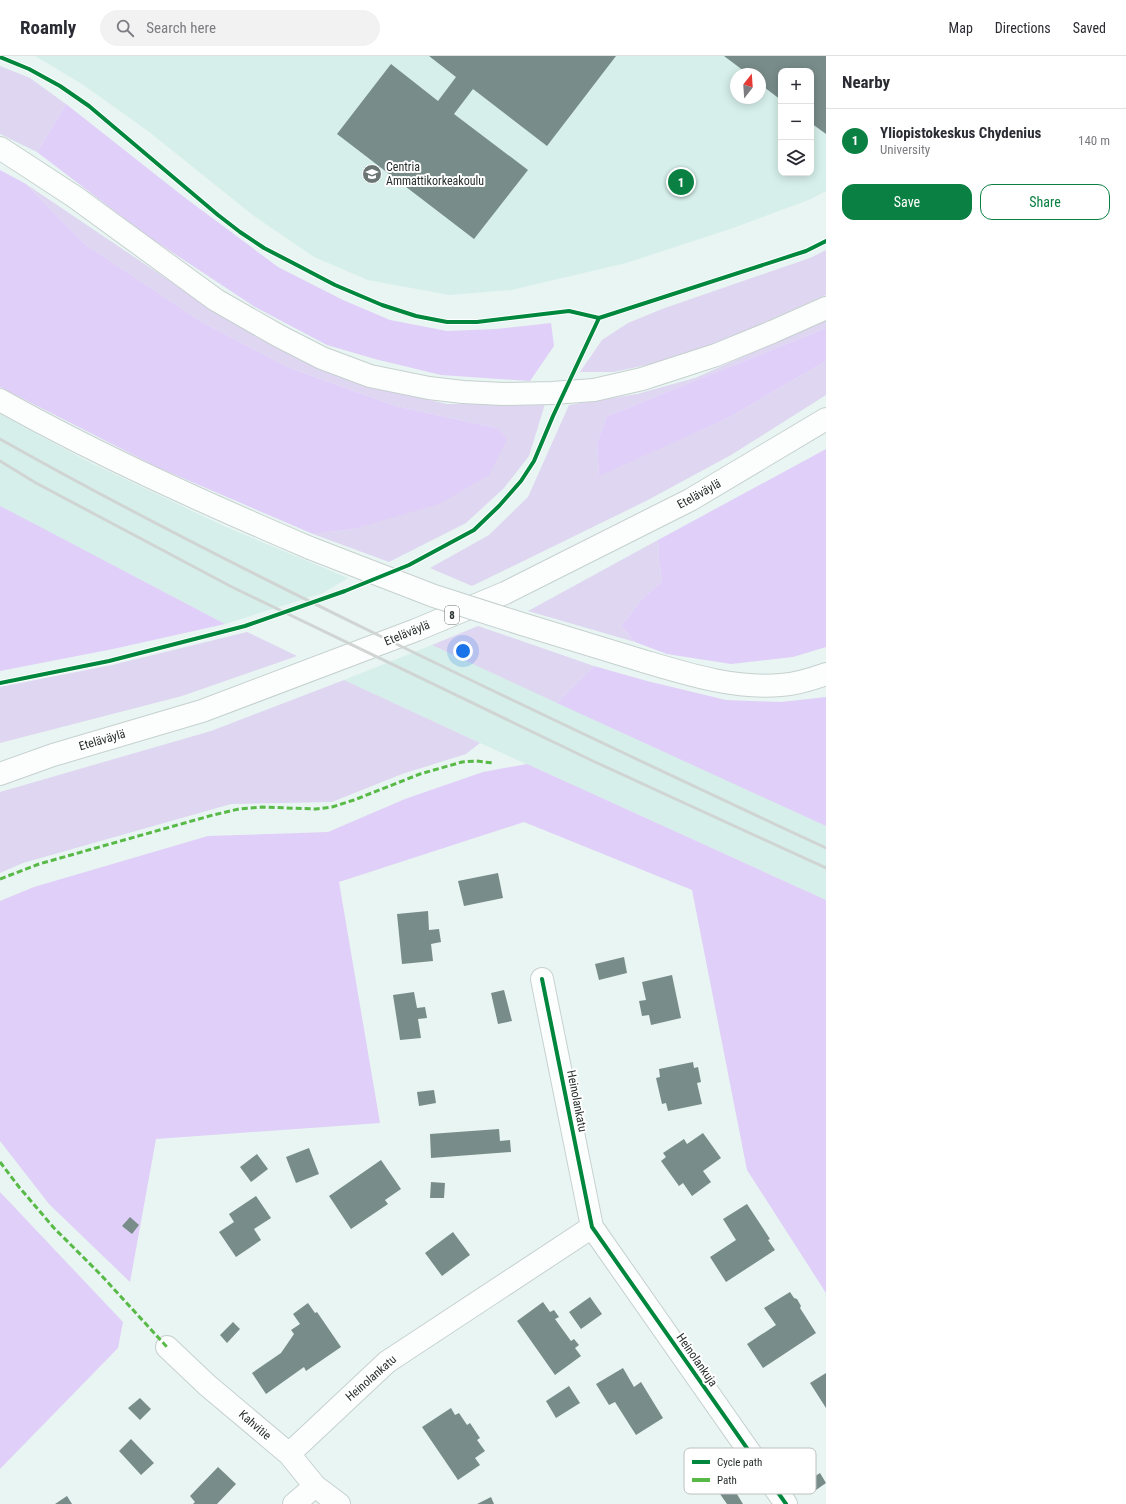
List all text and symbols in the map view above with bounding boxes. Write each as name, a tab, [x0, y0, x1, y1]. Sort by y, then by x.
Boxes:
search box	[100, 10, 380, 46]
text: Roamly	[20, 16, 76, 39]
icon: search	[114, 17, 136, 39]
text: Search here	[146, 19, 216, 37]
text: Map	[949, 20, 973, 36]
text: Directions	[995, 20, 1051, 36]
text: Saved	[1073, 20, 1106, 36]
north arrow	[730, 68, 766, 104]
map controls	[778, 68, 814, 176]
button: +	[778, 68, 814, 104]
text: Nearby	[842, 72, 890, 92]
button: −	[778, 104, 814, 140]
text: Yliopistokeskus Chydenius	[880, 124, 1041, 142]
text: 1	[852, 133, 858, 148]
text: 140 m	[1078, 133, 1110, 148]
button: layers	[778, 140, 814, 176]
text: University	[880, 142, 930, 157]
place label: Centria Ammattikorkeakoulu	[386, 160, 484, 188]
school or university icon: Centria Ammattikorkeakoulu	[361, 163, 383, 185]
pin: 1	[668, 167, 694, 197]
button: Save	[842, 184, 972, 220]
button: Share	[980, 184, 1110, 220]
street label: Eteläväylä	[675, 476, 723, 512]
road number: 8	[445, 606, 459, 624]
street label: Eteläväylä	[382, 617, 432, 648]
your location	[453, 641, 473, 661]
street label: Eteläväylä	[77, 727, 127, 753]
street label: Heinolankatu	[564, 1069, 590, 1133]
street label: Heinolankuja	[674, 1331, 721, 1389]
street label: Heinolankatu	[343, 1352, 399, 1404]
street label: Kahvitie	[236, 1407, 274, 1443]
legend	[684, 1448, 816, 1494]
text: Cycle path	[717, 1456, 762, 1469]
text: Path	[717, 1474, 737, 1487]

